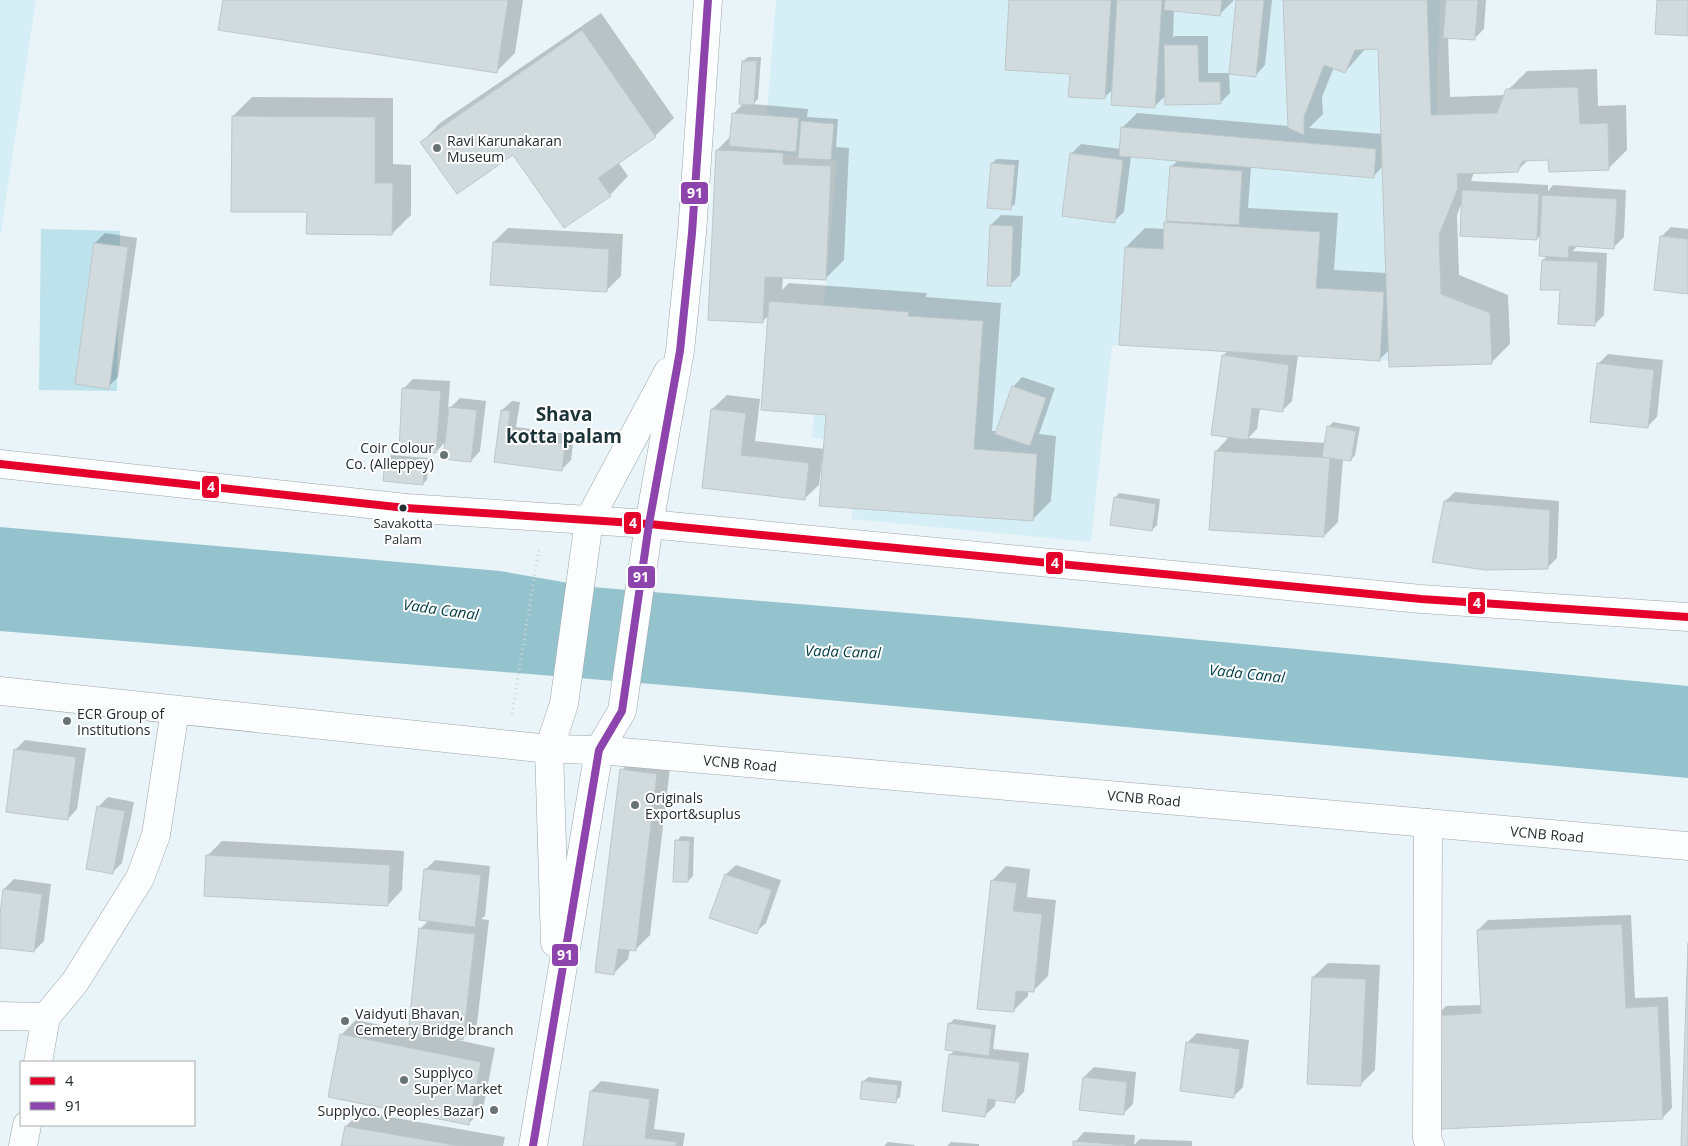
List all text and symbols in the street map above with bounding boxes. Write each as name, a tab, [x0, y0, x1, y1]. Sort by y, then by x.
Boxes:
place label: Ravi Karunakaran Museum	[447, 131, 562, 166]
marker: Ravi Karunakaran Museum	[431, 142, 443, 154]
line badge: 91	[680, 181, 709, 205]
text: 91	[687, 183, 703, 202]
district label: Shava kotta palam	[506, 401, 622, 449]
place label: Coir Colour Co. (Alleppey)	[345, 438, 434, 473]
marker: Coir Colour Co. (Alleppey)	[438, 449, 450, 461]
line badge: 4	[201, 475, 220, 499]
text: 4	[207, 477, 215, 496]
marker: Savakotta Palam	[398, 503, 408, 513]
line badge: 4	[623, 511, 642, 535]
text: 4	[629, 513, 637, 532]
place label: Savakotta Palam	[373, 514, 433, 548]
line badge: 4	[1045, 551, 1064, 575]
text: 4	[1051, 553, 1059, 572]
line badge: 91	[627, 565, 656, 589]
text: 91	[633, 567, 649, 586]
line badge: 4	[1467, 591, 1486, 615]
text: 4	[1473, 593, 1481, 612]
water label: Vada Canal	[402, 594, 481, 624]
water label: Vada Canal	[805, 640, 883, 662]
water label: Vada Canal	[1208, 659, 1287, 687]
place label: ECR Group of Institutions	[77, 704, 165, 739]
marker: ECR Group of Institutions	[61, 715, 73, 727]
street label: VCNB Road	[702, 750, 778, 776]
street label: VCNB Road	[1106, 785, 1182, 811]
place label: Originals Export&suplus	[645, 788, 741, 823]
marker: Originals Export&suplus	[629, 799, 641, 811]
street label: VCNB Road	[1509, 821, 1585, 847]
line badge: 91	[551, 943, 579, 967]
text: 91	[557, 945, 573, 964]
place label: Vaidyuti Bhavan, Cemetery Bridge branch	[355, 1004, 514, 1039]
marker: Vaidyuti Bhavan, Cemetery Bridge branch	[339, 1015, 351, 1027]
legend	[20, 1061, 195, 1126]
place label: Supplyco Super Market	[414, 1063, 502, 1098]
text: 4	[65, 1070, 74, 1090]
marker: Supplyco Super Market	[398, 1074, 410, 1086]
text: 91	[65, 1095, 82, 1115]
place label: Supplyco. (Peoples Bazar)	[317, 1101, 484, 1120]
marker: Supplyco. (Peoples Bazar)	[488, 1104, 500, 1116]

